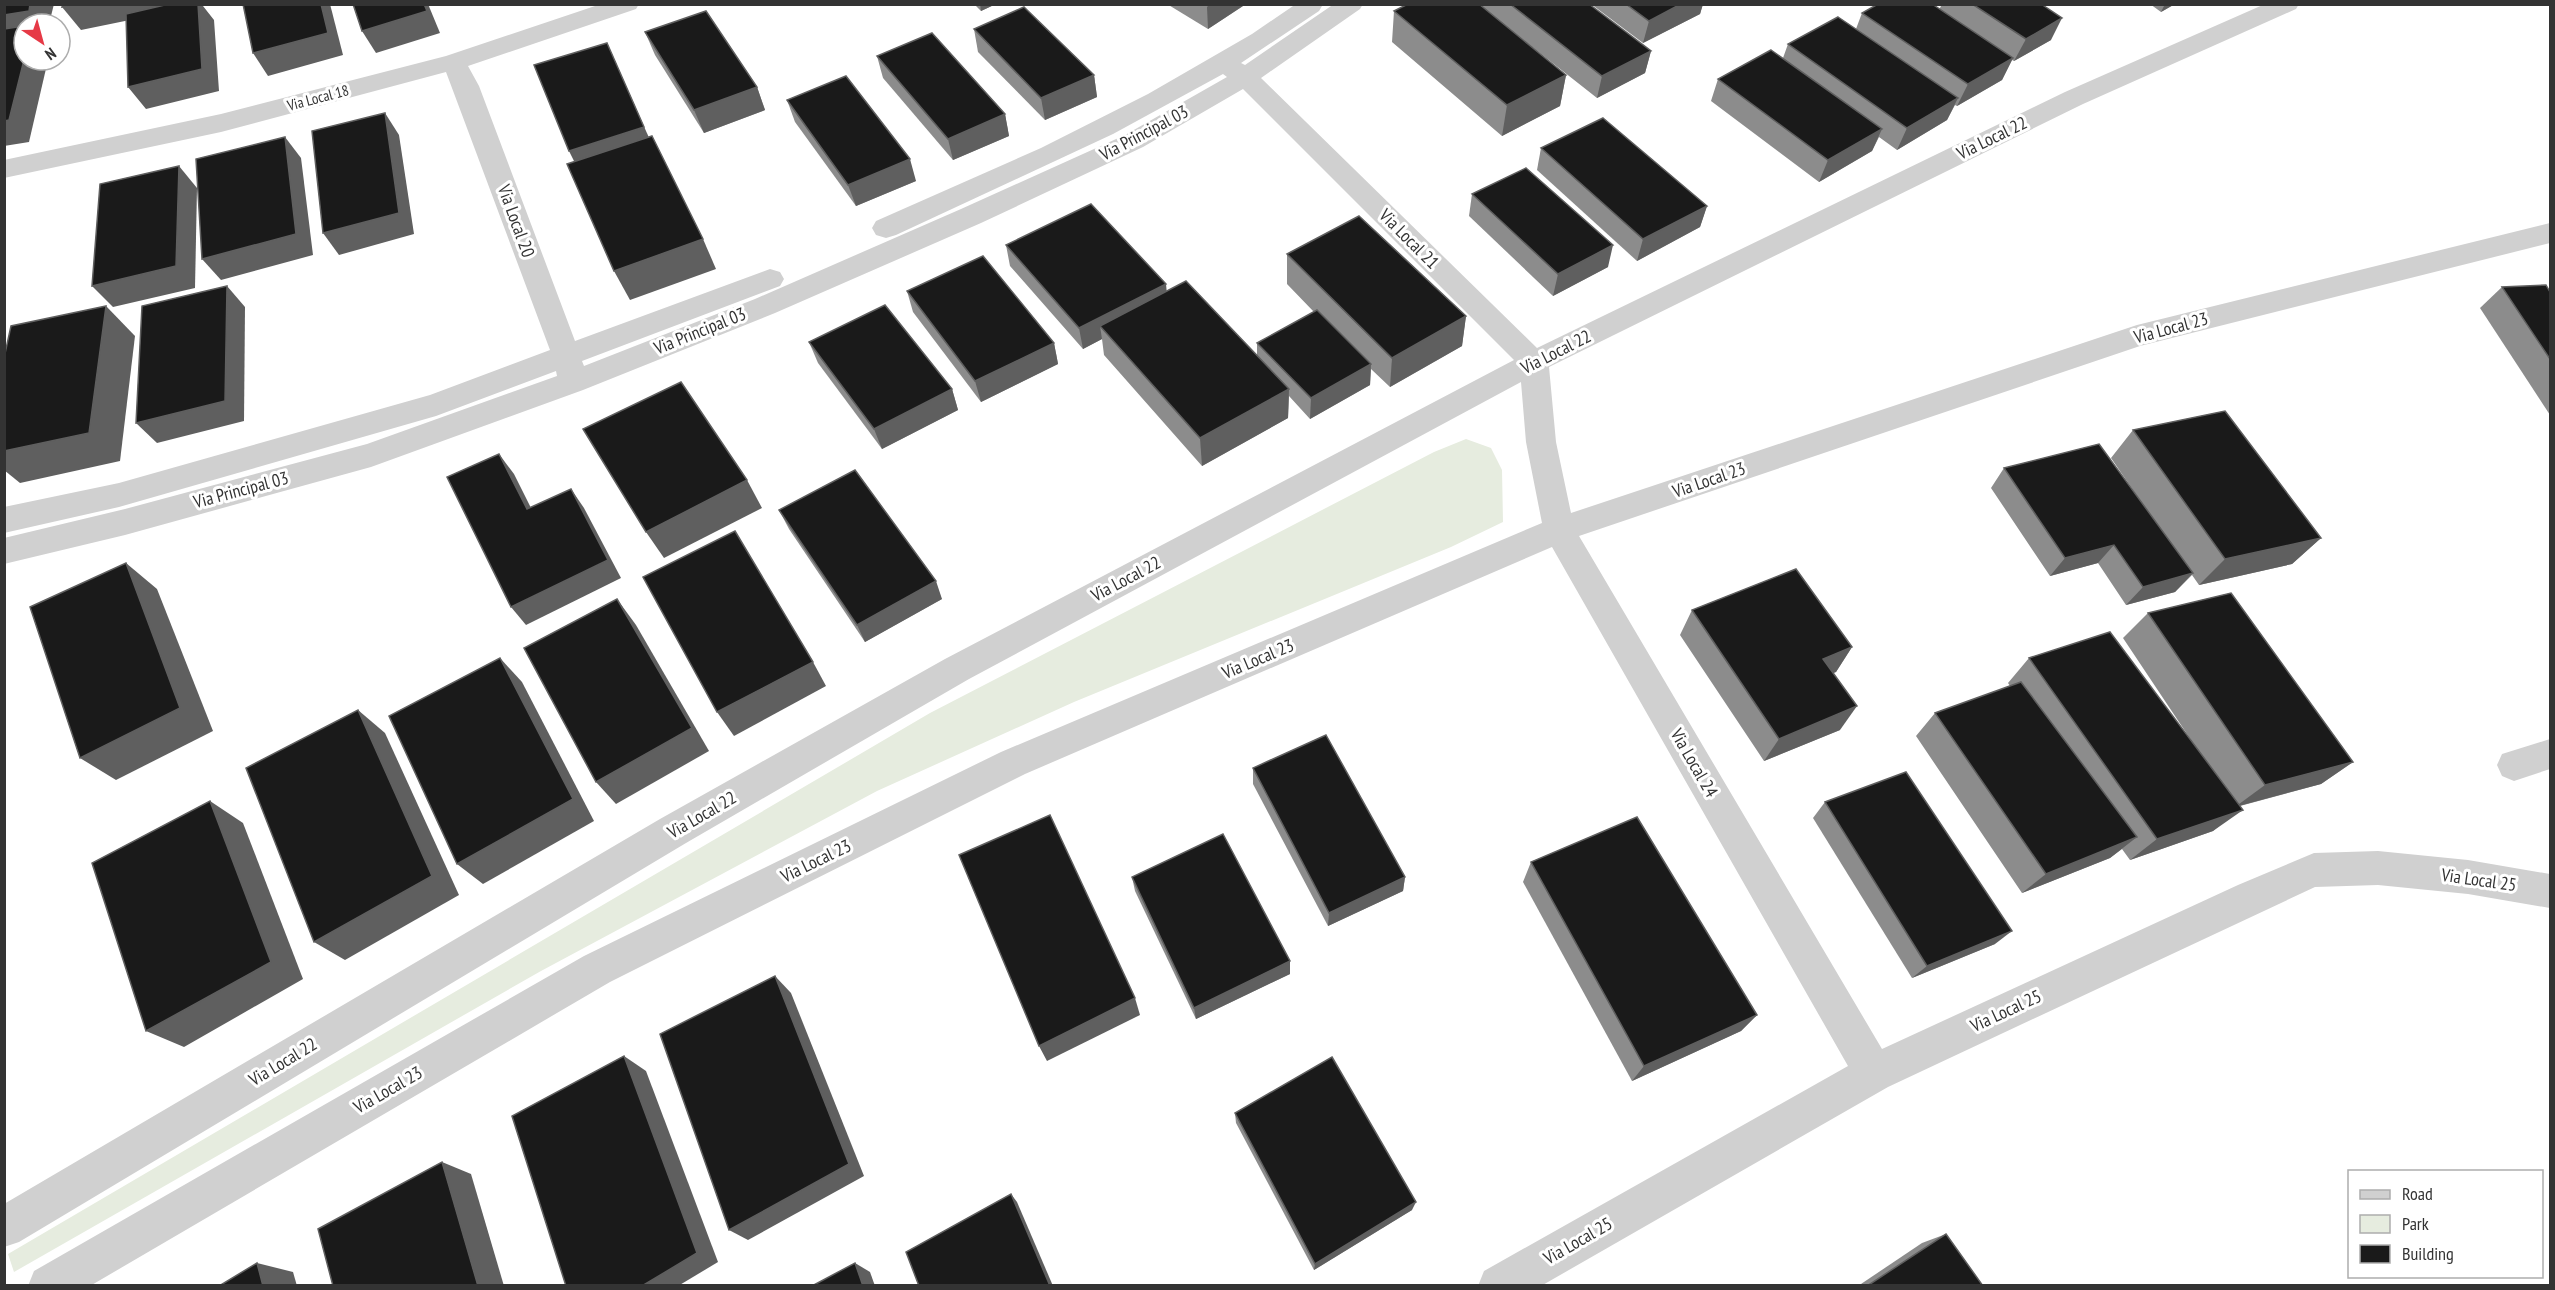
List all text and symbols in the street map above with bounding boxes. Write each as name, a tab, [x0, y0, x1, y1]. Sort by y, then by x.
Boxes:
north arrow	[12, 12, 72, 72]
text: N	[41, 44, 60, 65]
street label: Via Local 18	[284, 80, 351, 115]
street label: Via Principal 03	[1095, 100, 1192, 166]
street label: Via Local 22	[1952, 111, 2031, 165]
street label: Via Local 20	[492, 180, 540, 260]
street label: Via Local 21	[1374, 203, 1444, 273]
street label: Via Principal 03	[650, 302, 749, 360]
street label: Via Local 23	[2130, 307, 2210, 349]
street label: Via Local 22	[1516, 324, 1595, 379]
street label: Via Local 23	[1668, 456, 1748, 503]
street label: Via Principal 03	[190, 466, 291, 513]
street label: Via Local 22	[1086, 551, 1165, 607]
street label: Via Local 23	[1218, 633, 1297, 684]
street label: Via Local 24	[1665, 723, 1723, 801]
street label: Via Local 22	[662, 786, 740, 844]
street label: Via Local 23	[776, 834, 855, 888]
street label: Via Local 25	[2439, 863, 2518, 896]
street label: Via Local 25	[1966, 984, 2045, 1037]
street label: Via Local 22	[244, 1032, 321, 1091]
street label: Via Local 23	[348, 1061, 426, 1119]
legend	[2348, 1170, 2543, 1278]
text: Road	[2402, 1182, 2433, 1205]
street label: Via Local 25	[1538, 1212, 1616, 1270]
text: Park	[2402, 1212, 2429, 1235]
text: Building	[2402, 1242, 2454, 1265]

